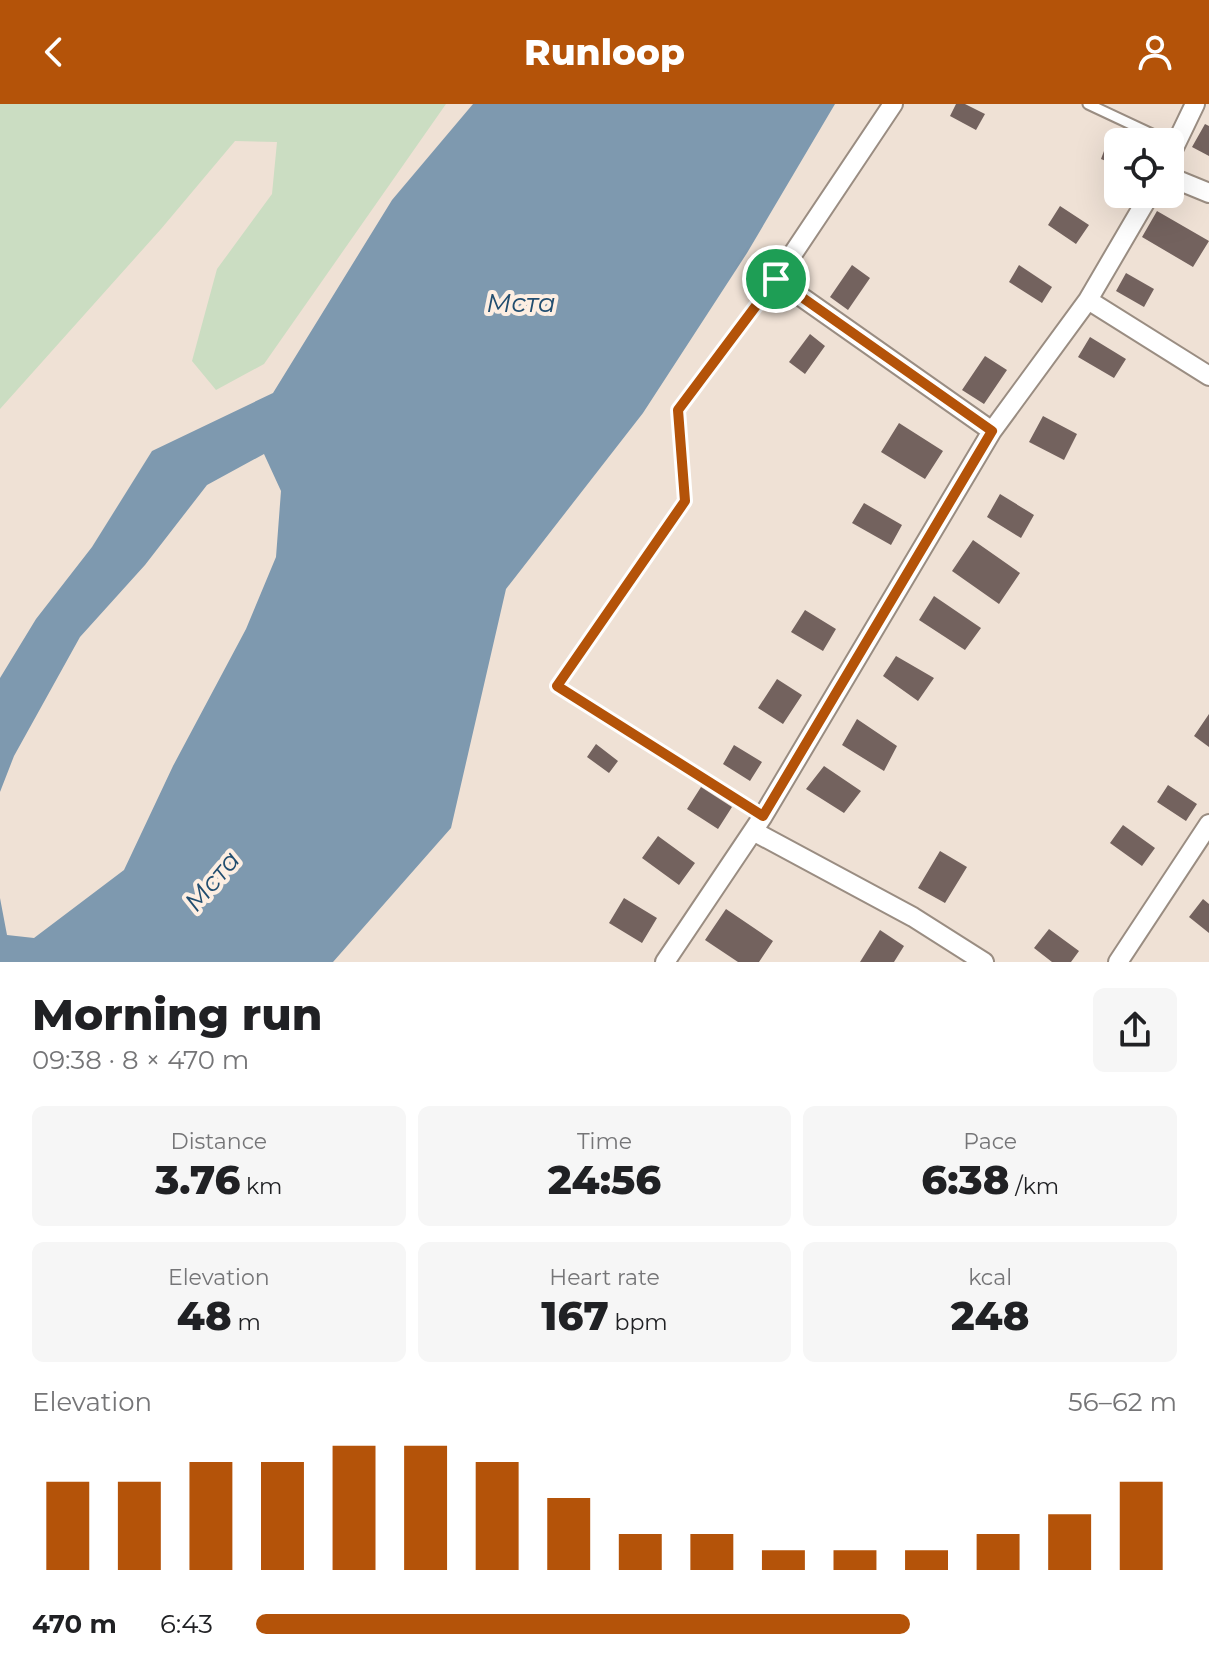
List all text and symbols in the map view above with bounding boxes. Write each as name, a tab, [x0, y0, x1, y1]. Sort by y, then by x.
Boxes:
icon: back	[32, 30, 76, 74]
text: Runloop	[524, 30, 685, 74]
icon: person	[1133, 30, 1177, 74]
map controls	[1104, 128, 1184, 208]
button: locate	[1104, 128, 1184, 208]
pin	[742, 245, 810, 313]
icon: arrive	[754, 257, 798, 301]
water label: Мста	[486, 287, 556, 319]
water label: Мста	[177, 844, 247, 918]
text: Morning run	[32, 987, 322, 1041]
button: share	[1093, 988, 1177, 1072]
text: 09:38 · 8 × 470 m	[32, 1044, 249, 1076]
text: Distance	[171, 1128, 267, 1155]
text: Time	[577, 1128, 632, 1155]
text: Pace	[963, 1128, 1017, 1155]
text: 3.76	[155, 1155, 240, 1204]
text: 24:56	[548, 1155, 661, 1204]
text: 6:38	[921, 1155, 1009, 1204]
text: km	[240, 1173, 282, 1200]
text: /km	[1009, 1173, 1059, 1200]
text: Elevation	[168, 1264, 270, 1291]
text: Heart rate	[549, 1264, 660, 1291]
text: kcal	[968, 1264, 1012, 1291]
text: 48	[177, 1291, 232, 1340]
text: 167	[541, 1291, 609, 1340]
text: 248	[951, 1291, 1030, 1340]
text: m	[232, 1309, 261, 1336]
text: bpm	[609, 1309, 668, 1336]
text: Elevation	[32, 1386, 152, 1418]
text: 56–62 m	[1068, 1386, 1177, 1418]
text: 470 m	[32, 1608, 117, 1640]
text: 6:43	[160, 1608, 213, 1640]

